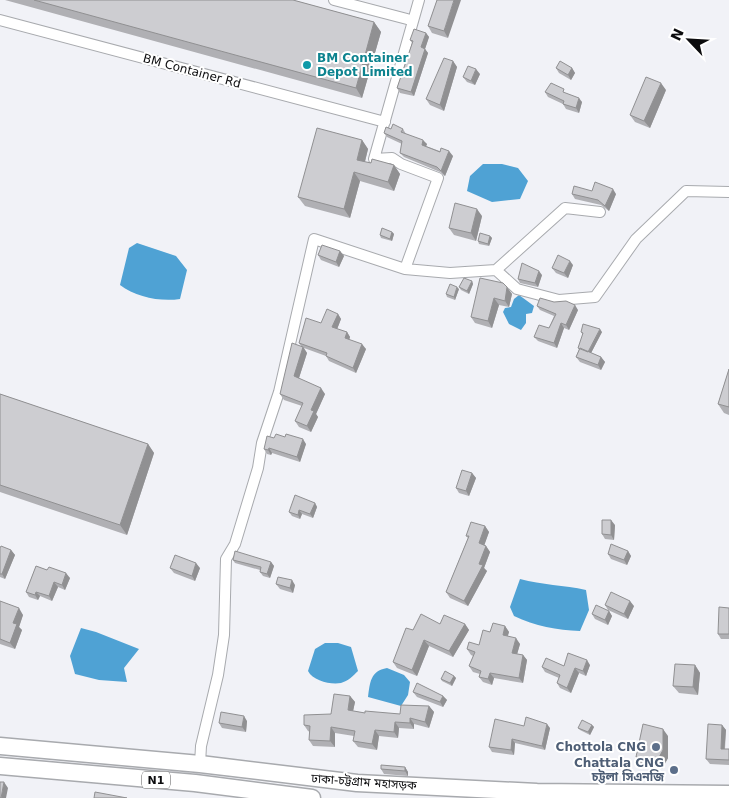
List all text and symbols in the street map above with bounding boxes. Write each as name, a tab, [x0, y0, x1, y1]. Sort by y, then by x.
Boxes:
north arrow	[664, 15, 714, 65]
text: N	[667, 26, 687, 43]
street label: BM Container Rd	[141, 51, 243, 91]
place label: BM Container Depot Limited	[317, 51, 413, 79]
marker: BM Container Depot Limited	[301, 59, 313, 71]
place label: Chottola CNG	[556, 740, 646, 754]
marker: Chottola CNG	[650, 741, 662, 753]
place label: Chattala CNG চট্টলা সিএনজি	[574, 756, 664, 784]
marker: Chattala CNG চট্টলা সিএনজি	[668, 764, 680, 776]
street label: ঢাকা-চট্টগ্রাম মহাসড়ক	[310, 770, 417, 793]
road number: N1	[142, 772, 170, 788]

